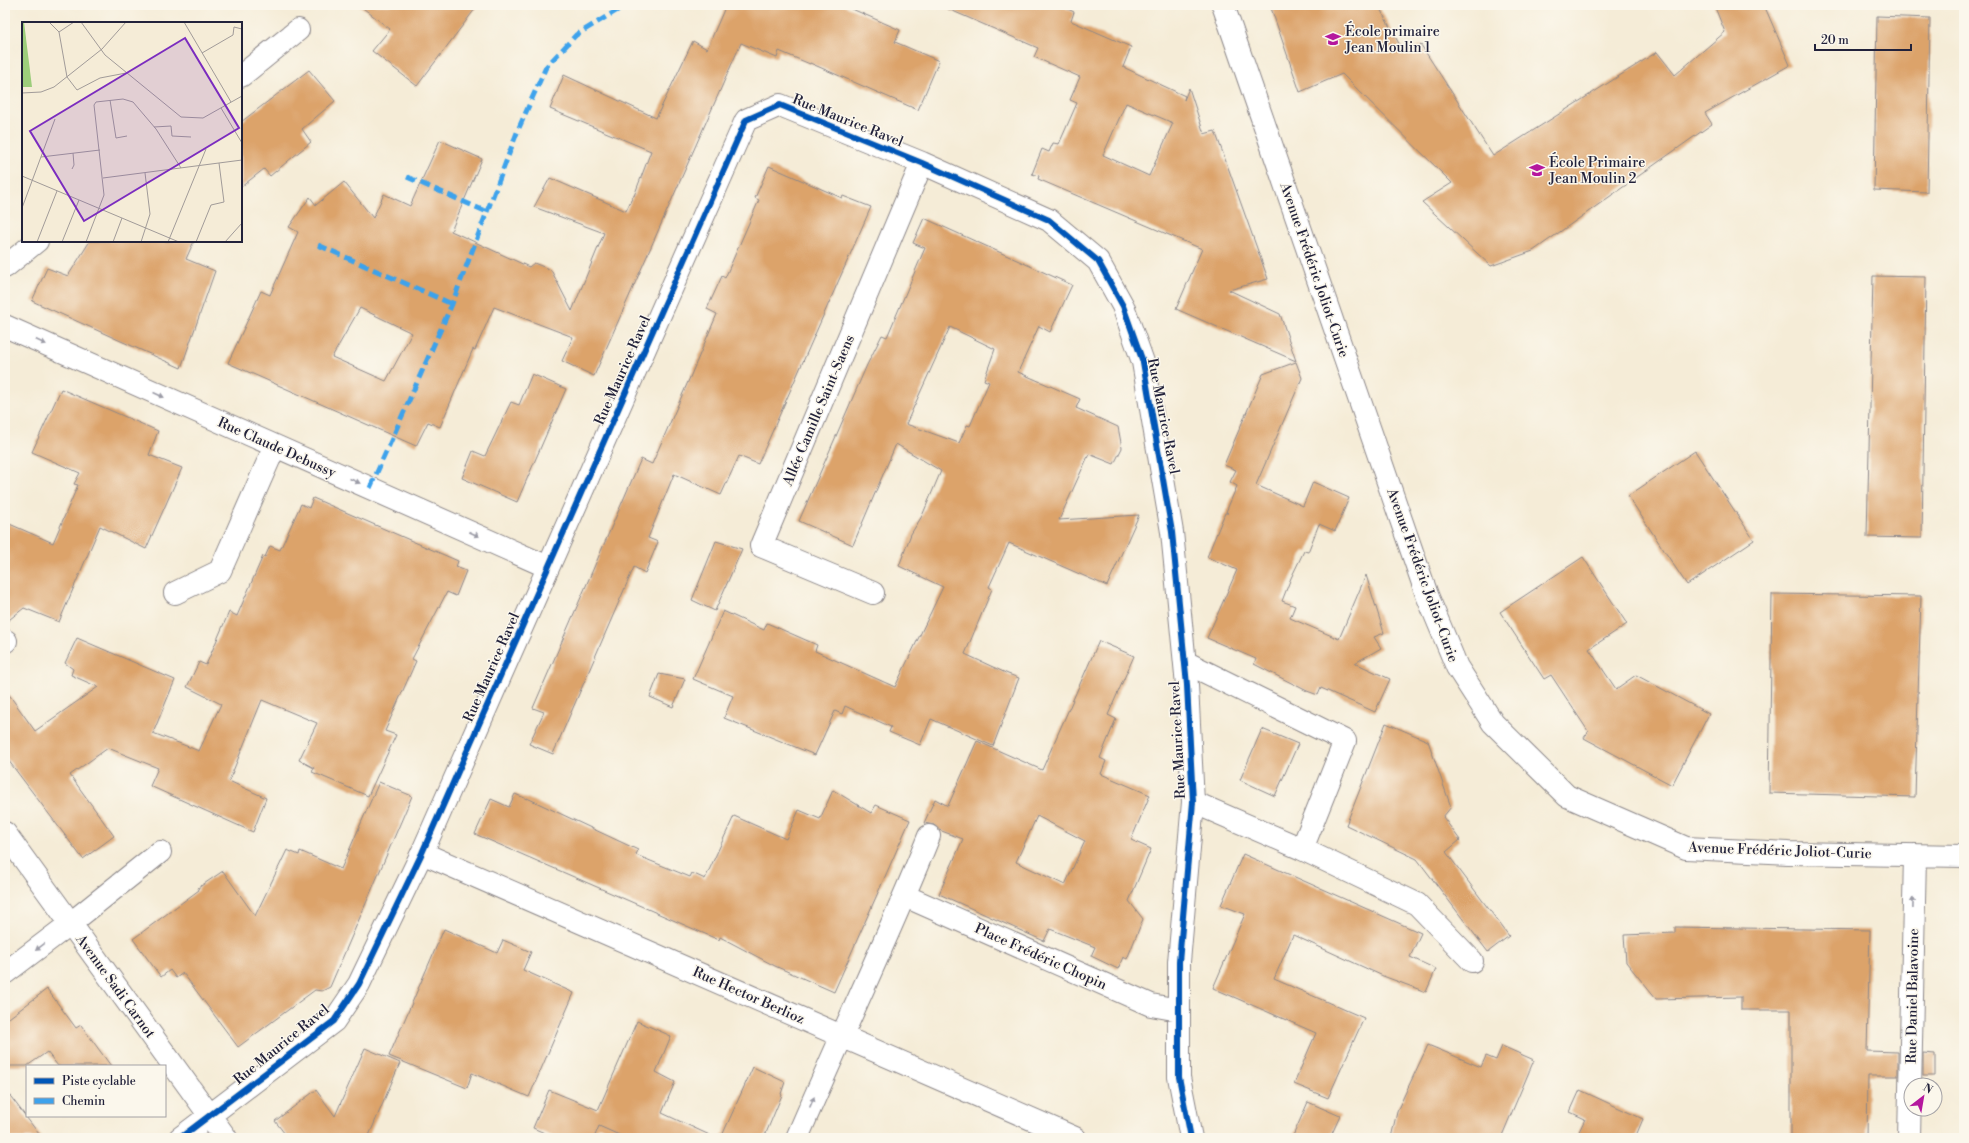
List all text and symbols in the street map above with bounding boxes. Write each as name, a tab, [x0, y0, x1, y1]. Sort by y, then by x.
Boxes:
place label: École primaire Jean Moulin 1	[1344, 21, 1440, 57]
inset map	[22, 22, 242, 242]
scale bar	[1815, 26, 1911, 52]
school or university icon: École primaire Jean Moulin 1	[1324, 30, 1342, 48]
text: 20 m	[1821, 33, 1849, 48]
street label: Rue Maurice Ravel	[790, 90, 906, 151]
place label: École Primaire Jean Moulin 2	[1548, 152, 1645, 188]
school or university icon: École Primaire Jean Moulin 2	[1528, 161, 1546, 179]
street label: Avenue Frédéric Joliot-Curie	[1275, 180, 1352, 360]
street label: Rue Maurice Ravel	[591, 313, 655, 428]
street label: Allée Camille Saint-Saens	[779, 332, 859, 490]
one-way arrow	[35, 339, 46, 345]
street label: Rue Maurice Ravel	[1143, 357, 1183, 476]
one-way arrow	[154, 392, 165, 398]
street label: Rue Claude Debussy	[215, 414, 339, 482]
one-way arrow	[350, 479, 362, 485]
street label: Avenue Frédéric Joliot-Curie	[1382, 485, 1462, 665]
one-way arrow	[469, 531, 480, 537]
street label: Rue Maurice Ravel	[460, 610, 524, 725]
street label: Rue Maurice Ravel	[1166, 681, 1190, 799]
street label: Avenue Frédéric Joliot-Curie	[1687, 839, 1872, 863]
one-way arrow	[1910, 896, 1916, 909]
street label: Place Frédéric Chopin	[972, 920, 1110, 994]
street label: Rue Daniel Balavoine	[1903, 928, 1923, 1064]
street label: Avenue Sadi Carnot	[71, 930, 159, 1042]
one-way arrow	[34, 942, 45, 951]
street label: Rue Hector Berlioz	[690, 963, 808, 1029]
street label: Rue Maurice Ravel	[230, 1001, 333, 1089]
legend	[26, 1065, 166, 1117]
text: Piste cyclable	[62, 1074, 136, 1089]
north arrow	[1903, 1077, 1943, 1117]
text: N	[1920, 1081, 1935, 1098]
text: Chemin	[62, 1094, 105, 1109]
one-way arrow	[809, 1097, 815, 1108]

